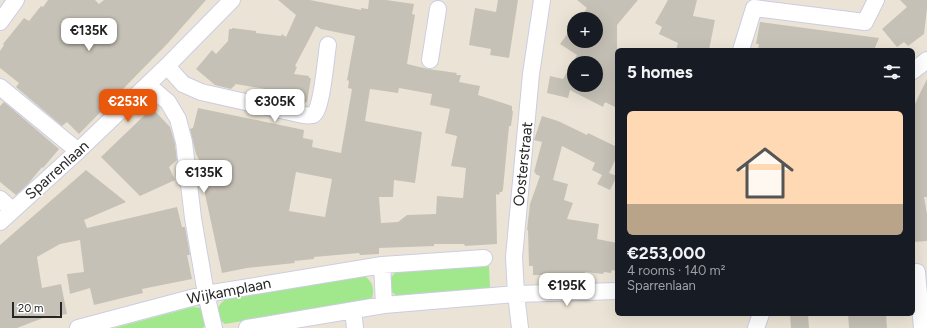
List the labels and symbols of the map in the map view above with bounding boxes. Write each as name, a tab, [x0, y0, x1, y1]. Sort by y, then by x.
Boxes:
pin: €135K	[61, 18, 117, 52]
pin: €253K	[100, 89, 156, 123]
pin: €305K	[247, 89, 303, 123]
street label: Oosterstraat	[510, 121, 536, 207]
street label: Sparrenlaan	[21, 137, 93, 203]
pin: €135K	[176, 160, 232, 194]
pin: €195K	[539, 273, 595, 307]
street label: Wijkamplaan	[185, 274, 273, 308]
scale bar	[12, 300, 62, 319]

